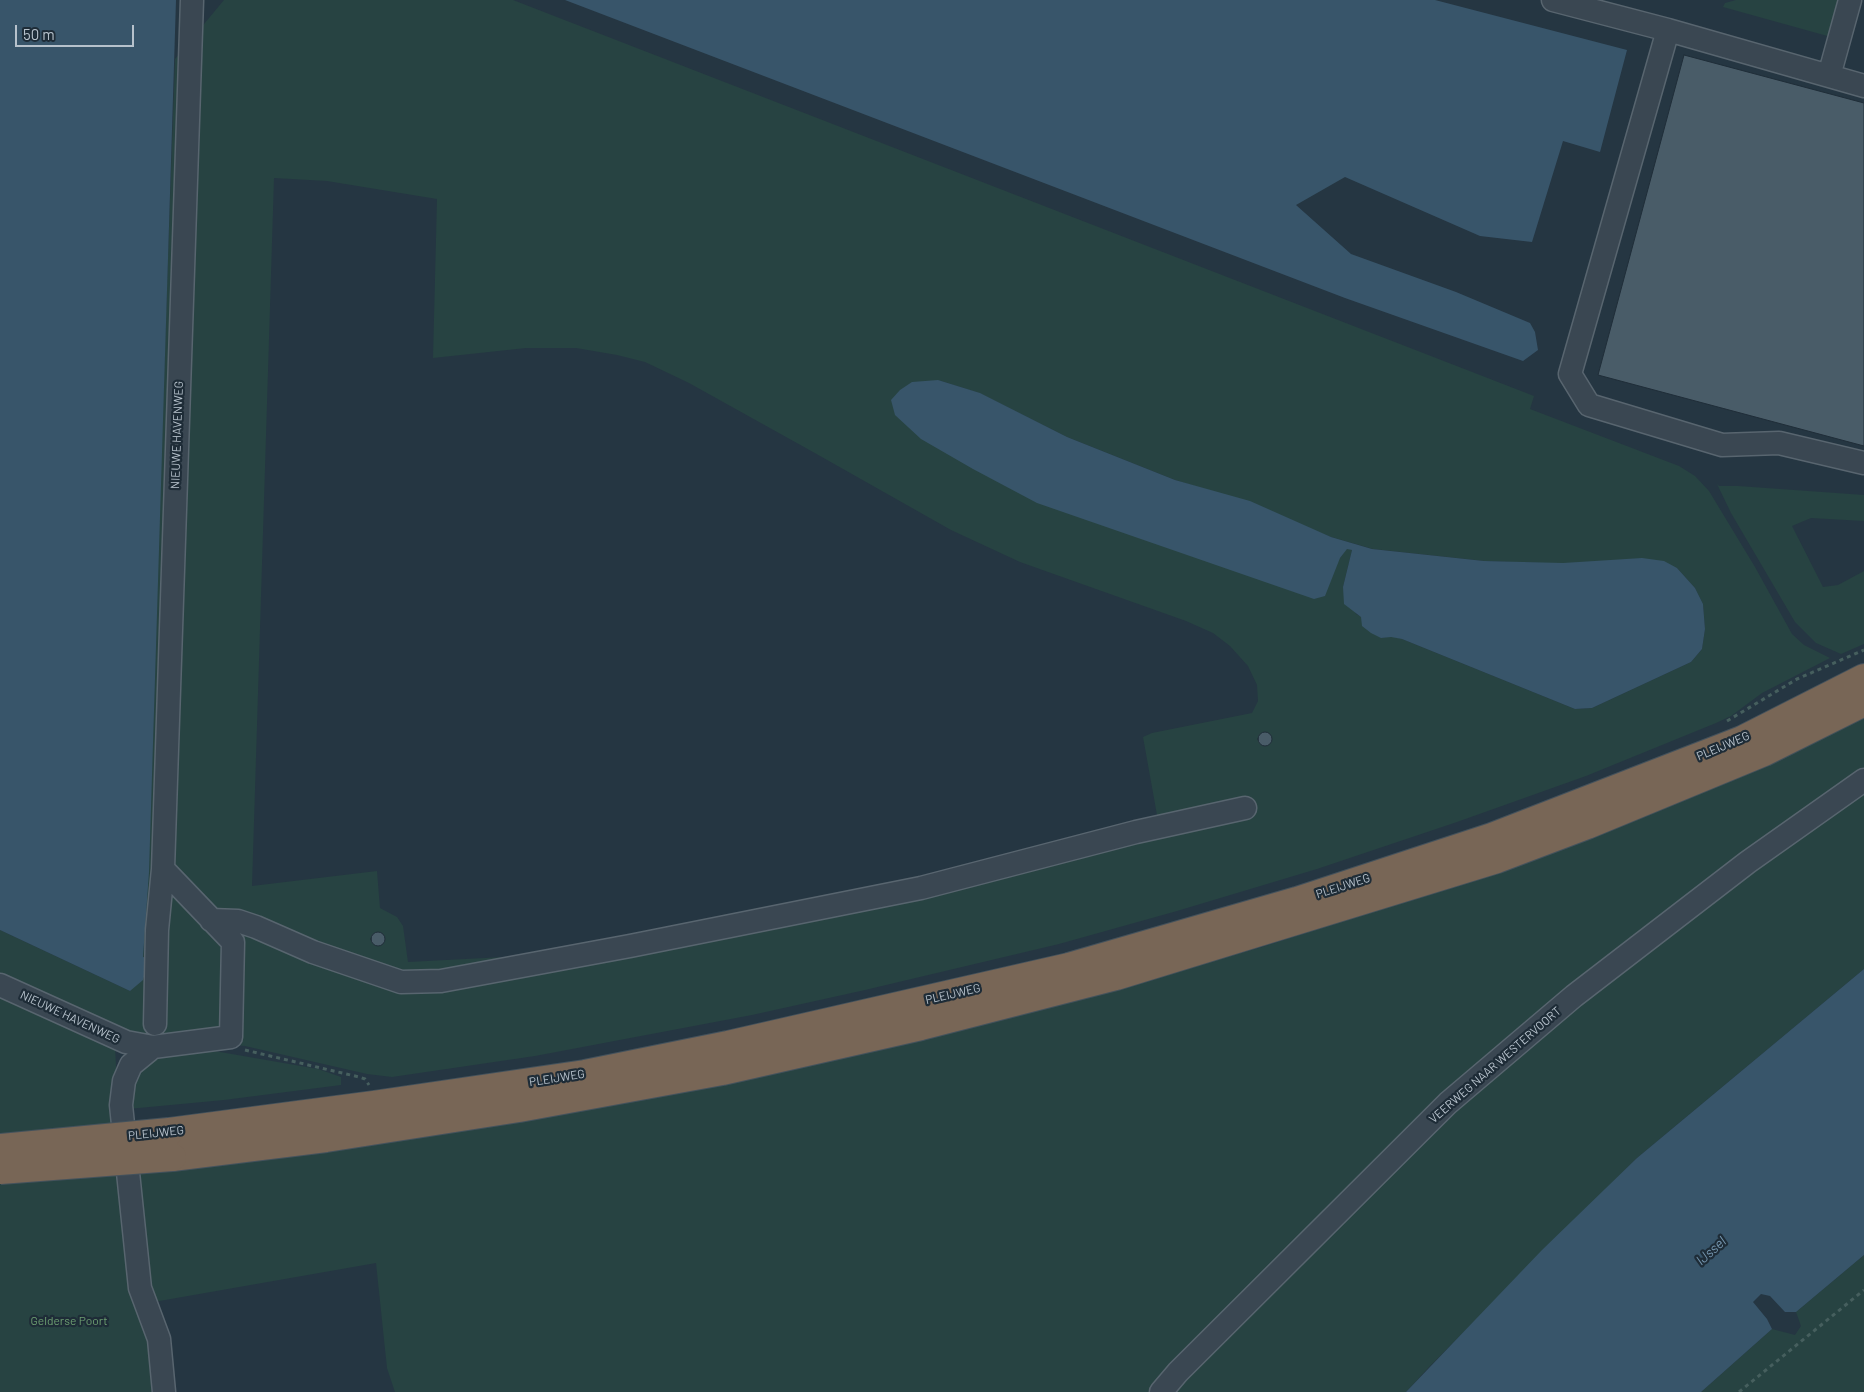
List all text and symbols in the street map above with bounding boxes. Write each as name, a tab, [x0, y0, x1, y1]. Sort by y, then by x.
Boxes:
scale bar	[18, 15, 136, 47]
text: 50 m	[23, 25, 55, 43]
street label: NIEUWE HAVENWEG	[168, 381, 186, 489]
street label: PLEIJWEG	[1694, 728, 1752, 764]
street label: PLEIJWEG	[1314, 870, 1372, 902]
street label: PLEIJWEG	[924, 981, 982, 1007]
street label: NIEUWE HAVENWEG	[18, 988, 122, 1046]
street label: VEERWEG NAAR WESTERVOORT	[1426, 1004, 1564, 1126]
street label: PLEIJWEG	[528, 1066, 586, 1090]
street label: PLEIJWEG	[127, 1123, 185, 1143]
water label: IJssel	[1693, 1233, 1729, 1269]
park label: Gelderse Poort	[30, 1314, 108, 1328]

